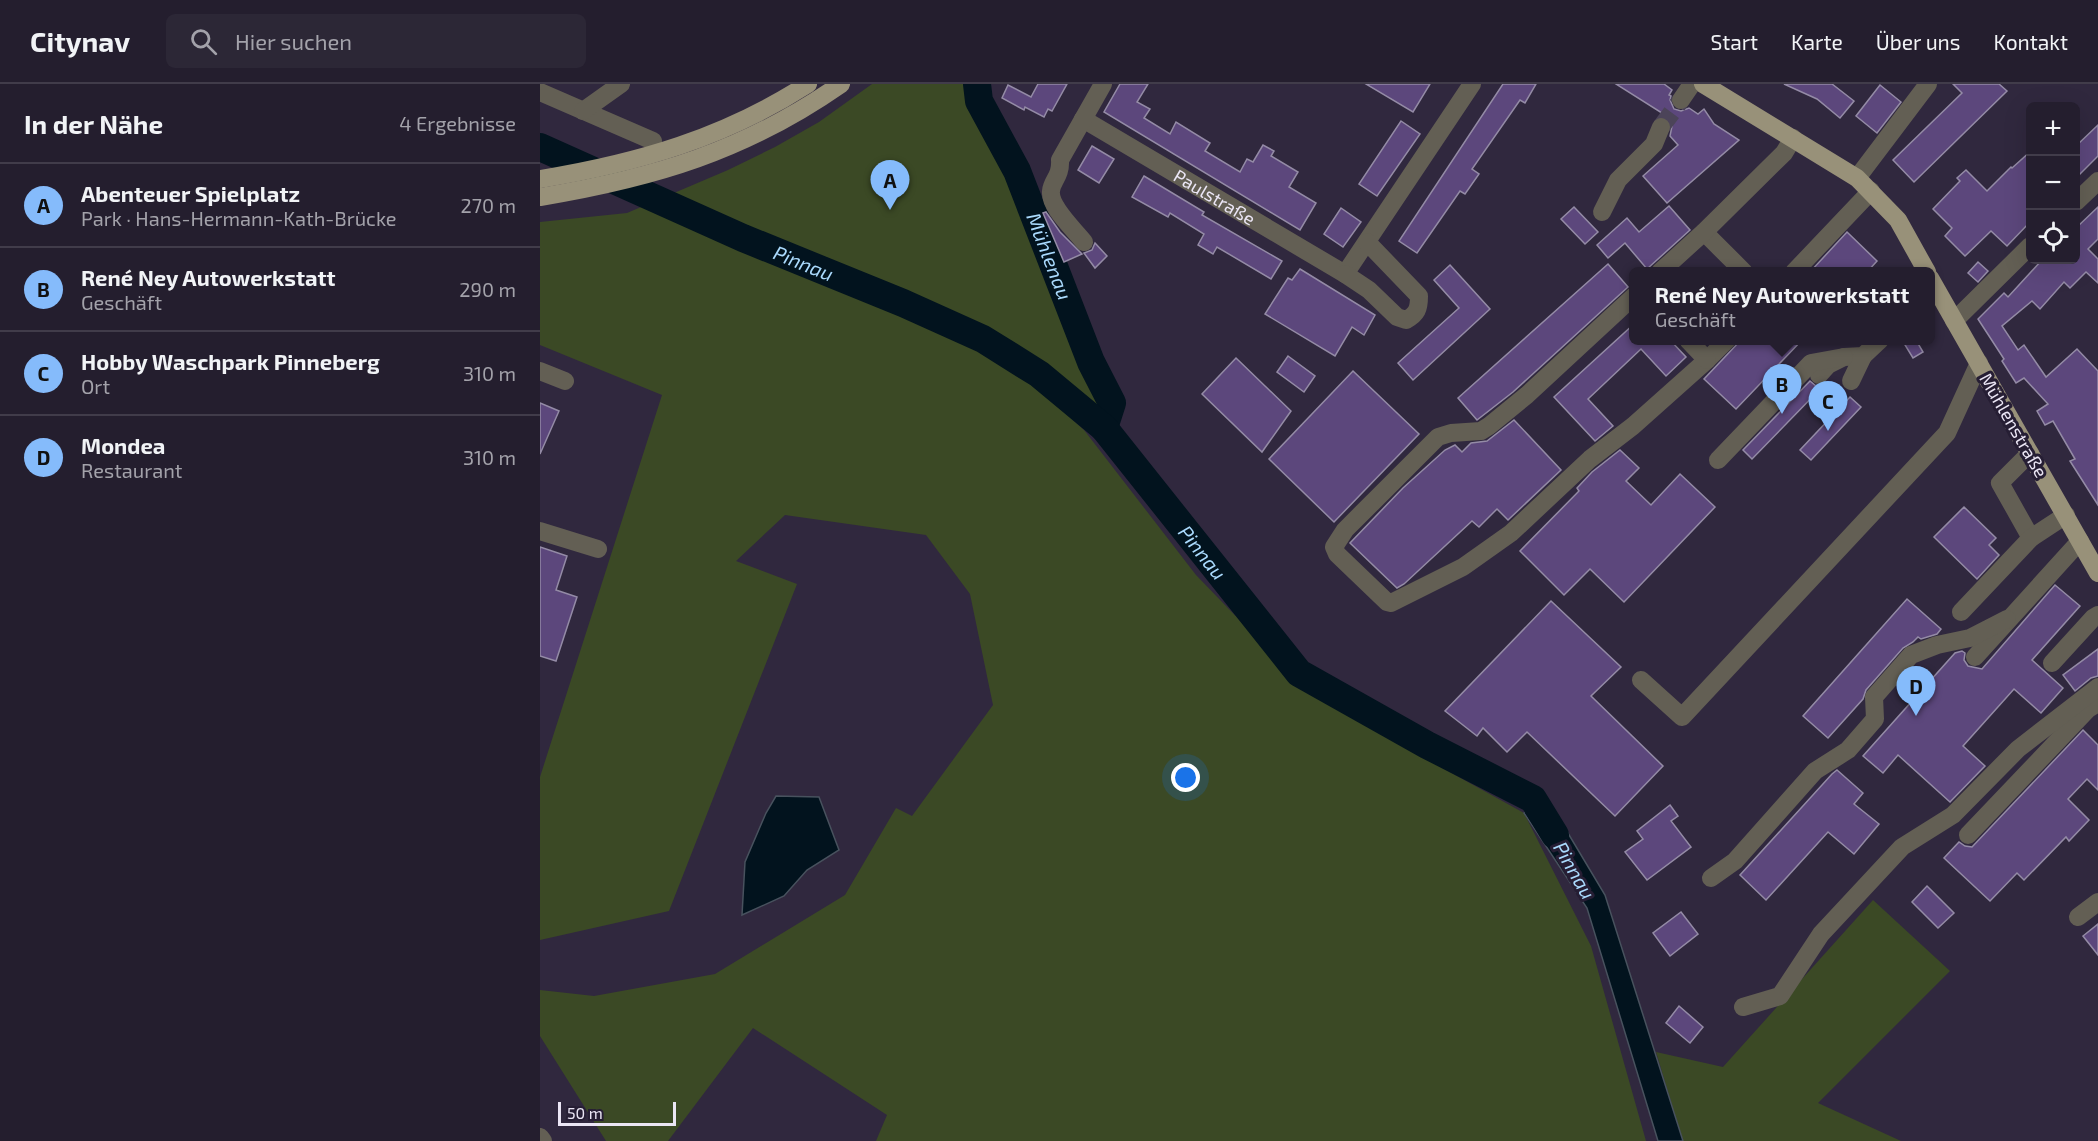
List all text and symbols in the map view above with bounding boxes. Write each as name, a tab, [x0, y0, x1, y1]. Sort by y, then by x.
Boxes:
search box	[166, 14, 586, 68]
text: Citynav	[30, 24, 130, 58]
icon: search	[187, 25, 220, 58]
text: Hier suchen	[235, 28, 352, 54]
text: Start	[1711, 29, 1758, 54]
text: Karte	[1791, 29, 1843, 54]
text: Über uns	[1876, 29, 1961, 54]
text: Kontakt	[1994, 29, 2068, 54]
map controls	[2026, 102, 2080, 264]
button: +	[2026, 102, 2080, 156]
text: In der Nähe	[24, 108, 163, 139]
text: 4 Ergebnisse	[399, 111, 516, 135]
button: −	[2026, 156, 2080, 210]
pin: A	[870, 160, 910, 210]
street label: Paulstraße	[1170, 164, 1259, 230]
text: Abenteuer Spielplatz	[81, 180, 300, 206]
text: A	[37, 193, 50, 217]
text: 270 m	[460, 193, 516, 217]
text: Park · Hans-Hermann-Kath-Brücke	[81, 206, 397, 230]
water label: Mühlenau	[1022, 209, 1078, 303]
button: locate	[2026, 210, 2080, 264]
water label: Pinnau	[770, 240, 837, 286]
text: René Ney Autowerkstatt	[81, 264, 336, 290]
popup	[1629, 267, 1935, 345]
text: B	[37, 277, 50, 301]
text: 290 m	[459, 277, 516, 301]
text: René Ney Autowerkstatt	[1655, 281, 1909, 307]
text: Geschäft	[81, 290, 162, 314]
text: Geschäft	[1655, 307, 1736, 331]
text: Hobby Waschpark Pinneberg	[81, 348, 380, 374]
text: C	[38, 361, 49, 385]
text: 310 m	[463, 361, 516, 385]
pin: B	[1762, 364, 1802, 414]
street label: Mühlenstraße	[1975, 369, 2053, 481]
text: Ort	[81, 374, 110, 398]
pin: C	[1808, 382, 1848, 431]
text: Mondea	[81, 432, 165, 458]
text: D	[37, 445, 50, 469]
text: 310 m	[463, 445, 516, 469]
text: Restaurant	[81, 458, 182, 482]
water label: Pinnau	[1174, 520, 1232, 584]
pin: D	[1896, 666, 1936, 716]
your location	[1171, 763, 1200, 792]
water label: Pinnau	[1549, 837, 1601, 903]
scale bar	[558, 1099, 676, 1126]
text: 50 m	[567, 1103, 603, 1122]

